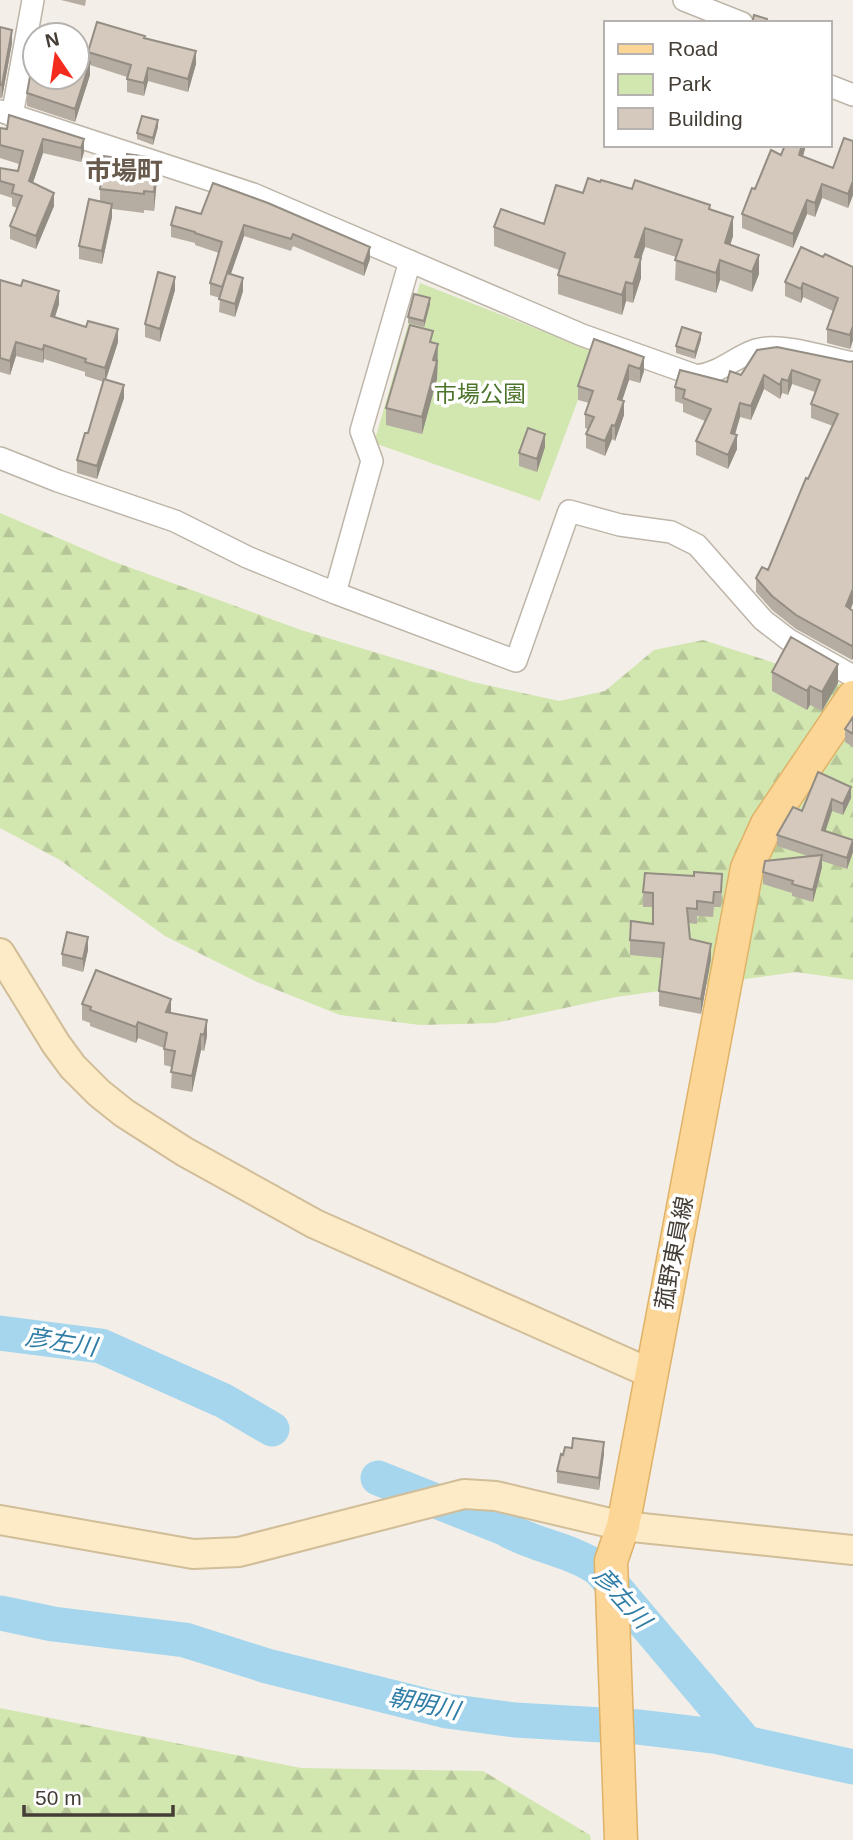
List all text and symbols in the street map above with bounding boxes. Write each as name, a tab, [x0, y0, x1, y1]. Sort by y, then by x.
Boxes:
north arrow	[21, 21, 91, 91]
legend	[604, 21, 832, 147]
text: N	[43, 28, 61, 52]
text: Road	[668, 37, 718, 60]
text: Park	[668, 72, 712, 95]
text: Building	[668, 107, 743, 130]
district label: 市場町	[85, 156, 163, 186]
park label: 市場公園	[434, 381, 526, 407]
street label: 菰野東員線	[650, 1194, 698, 1312]
water label: 彦左川	[23, 1323, 102, 1361]
water label: 彦左川	[588, 1562, 659, 1636]
water label: 朝明川	[386, 1683, 465, 1725]
scale bar	[24, 1773, 173, 1817]
text: 50 m	[35, 1786, 82, 1809]

